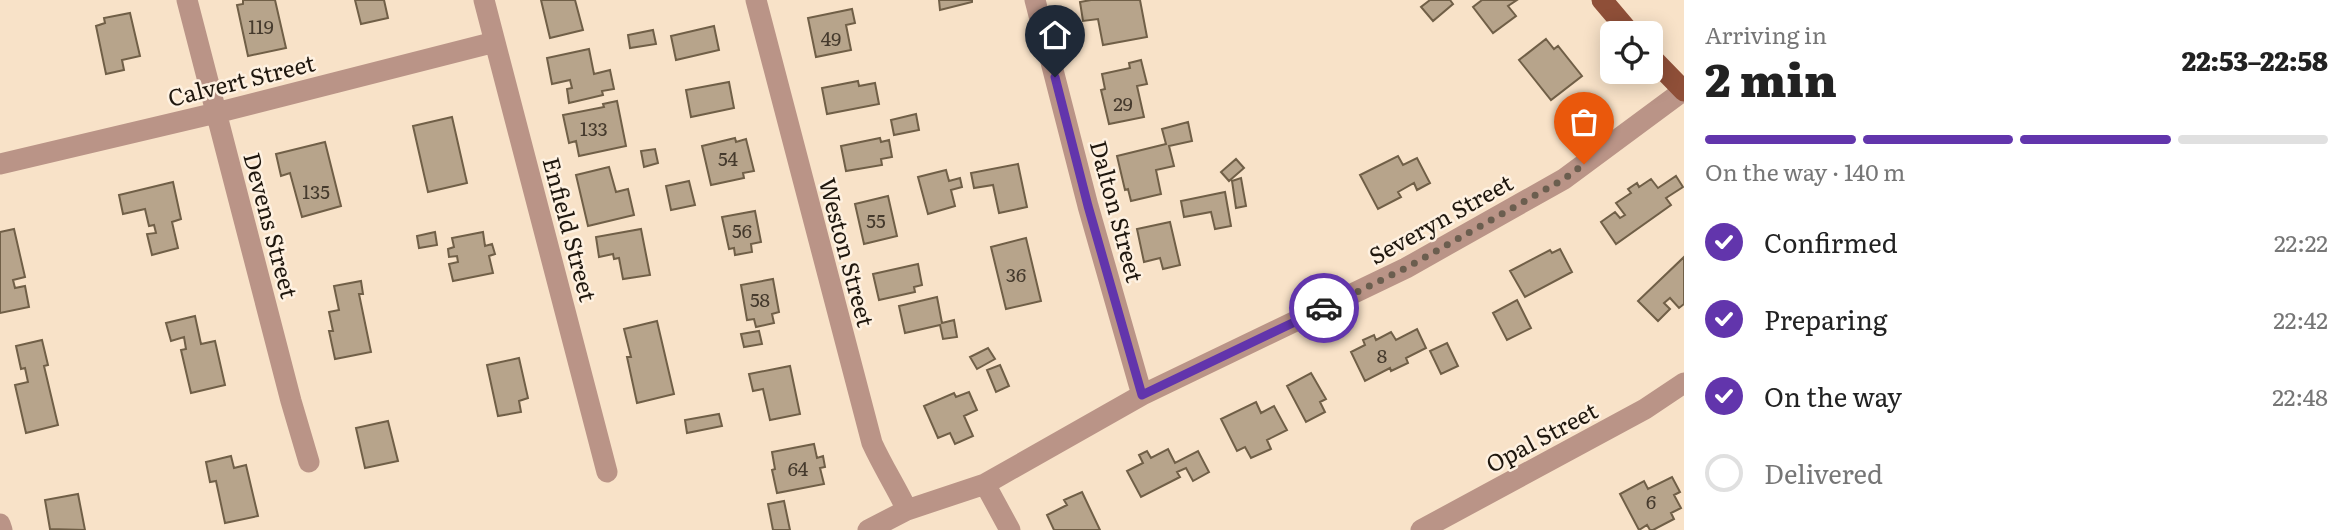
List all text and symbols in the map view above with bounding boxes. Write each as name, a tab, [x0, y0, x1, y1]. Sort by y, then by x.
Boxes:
pin	[1025, 5, 1085, 77]
house number: 119	[248, 12, 274, 40]
icon: home	[1036, 16, 1074, 54]
text: Arriving in	[1705, 17, 1827, 51]
map controls	[1600, 21, 1663, 84]
button: locate	[1600, 21, 1663, 84]
house number: 49	[821, 24, 841, 52]
text: 22:53–22:58	[2182, 40, 2328, 79]
text: 2 min	[1705, 43, 1837, 111]
street label: Calvert Street	[164, 44, 319, 114]
house number: 29	[1113, 89, 1133, 117]
pin	[1554, 92, 1614, 164]
icon: bag	[1565, 103, 1603, 141]
house number: 133	[580, 114, 608, 142]
street label: Dalton Street	[1083, 136, 1153, 286]
house number: 54	[718, 144, 739, 172]
street label: Devens Street	[236, 148, 308, 302]
street label: Enfield Street	[535, 153, 607, 306]
text: On the way · 140 m	[1705, 154, 1905, 188]
street label: Severyn Street	[1362, 164, 1519, 272]
street label: Weston Street	[812, 174, 884, 331]
house number: 135	[302, 177, 330, 205]
house number: 55	[866, 206, 886, 234]
house number: 56	[732, 216, 752, 244]
text: Confirmed	[1764, 222, 1898, 261]
icon: check	[1705, 223, 1743, 261]
text: 22:22	[2274, 225, 2328, 259]
house number: 36	[1006, 260, 1026, 288]
courier	[1289, 273, 1359, 343]
house number: 58	[750, 285, 770, 313]
icon: car	[1305, 289, 1343, 327]
text: Preparing	[1764, 299, 1887, 338]
icon: check	[1705, 300, 1743, 338]
text: 22:42	[2273, 302, 2328, 336]
house number: 8	[1377, 341, 1387, 369]
text: On the way	[1764, 376, 1902, 415]
icon: check	[1705, 377, 1743, 415]
text: 22:48	[2272, 379, 2328, 413]
street label: Opal Street	[1479, 392, 1604, 480]
text: Delivered	[1764, 453, 1883, 492]
house number: 64	[788, 454, 809, 482]
house number: 6	[1646, 487, 1656, 515]

